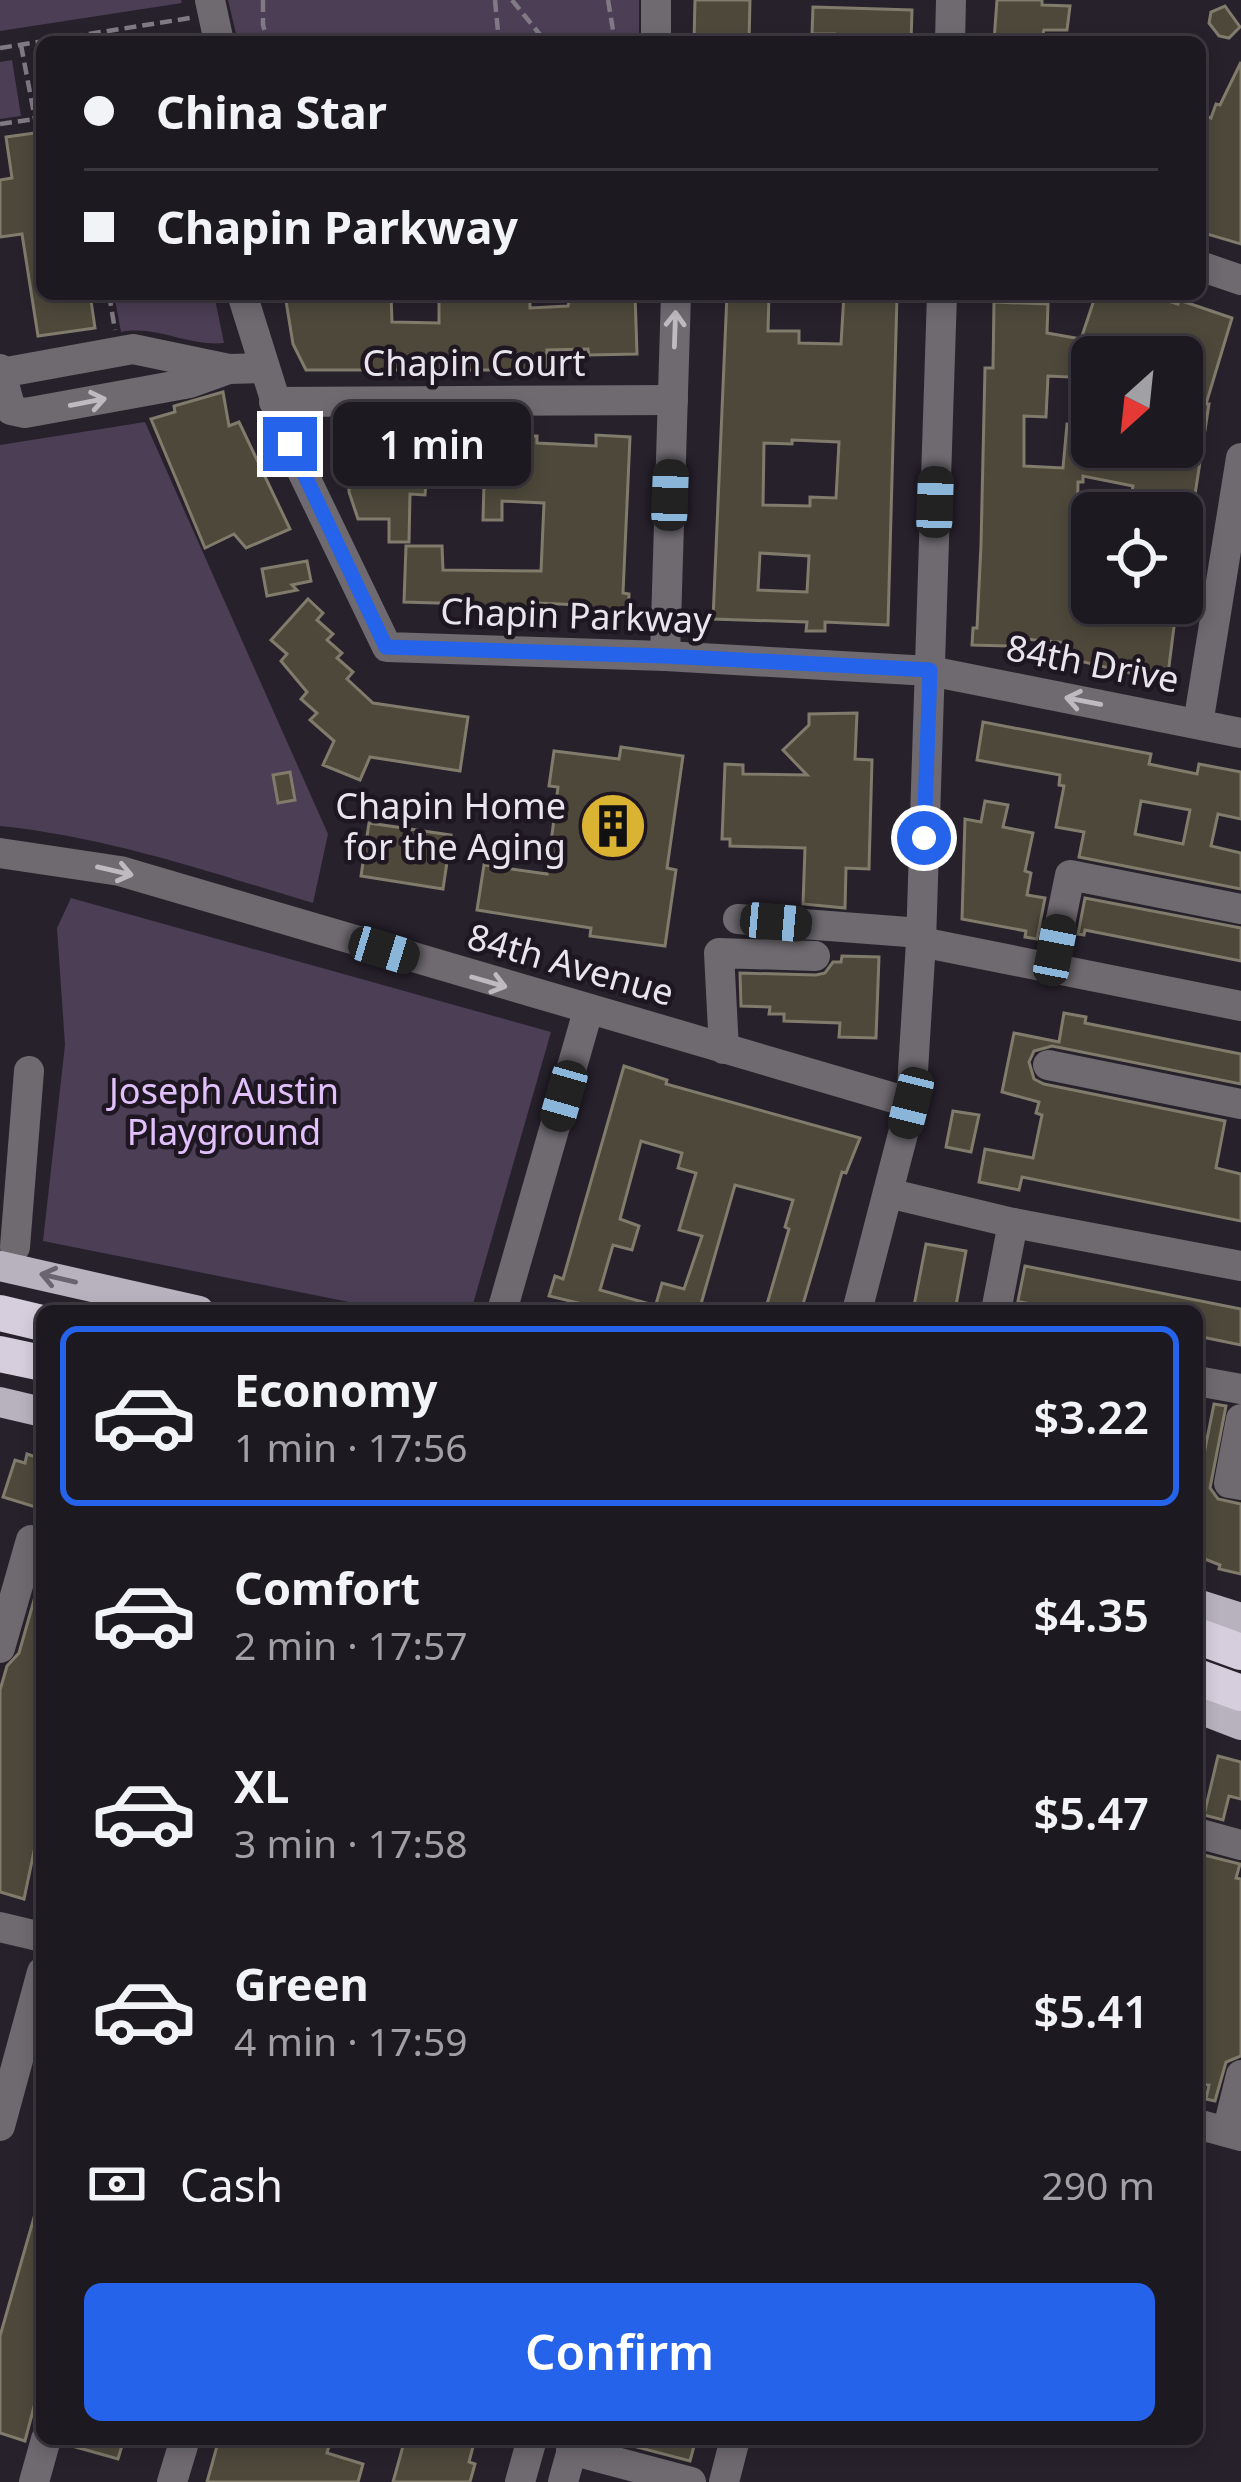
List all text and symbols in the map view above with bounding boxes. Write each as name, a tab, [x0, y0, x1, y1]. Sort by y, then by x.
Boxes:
text: China Star	[156, 81, 387, 142]
text: Chapin Parkway	[156, 196, 518, 257]
one-way arrow	[664, 310, 687, 349]
north arrow	[1071, 336, 1203, 468]
map controls	[1071, 336, 1203, 624]
street label: Chapin Court	[363, 338, 585, 387]
one-way arrow	[68, 390, 106, 413]
callout: 1 min	[332, 402, 530, 486]
route end	[263, 417, 317, 471]
text: 1 min	[379, 417, 485, 470]
car	[651, 458, 689, 532]
car	[916, 465, 954, 539]
button: locate	[1071, 492, 1203, 624]
street label: Chapin Parkway	[440, 586, 713, 644]
street label: 84th Drive	[1003, 622, 1183, 704]
one-way arrow	[1064, 689, 1103, 711]
place label: Chapin Home for the Aging	[335, 781, 566, 871]
building icon: Chapin Home for the Aging	[578, 791, 648, 861]
route start	[897, 811, 951, 865]
one-way arrow	[96, 861, 134, 883]
car	[739, 901, 813, 943]
street label: 84th Avenue	[462, 911, 680, 1017]
car	[1030, 911, 1080, 989]
car	[344, 922, 424, 978]
one-way arrow	[470, 972, 508, 994]
car	[537, 1056, 591, 1136]
car	[885, 1064, 937, 1142]
park label: Joseph Austin Playground	[106, 1066, 339, 1156]
one-way arrow	[40, 1266, 78, 1289]
text: Economy	[234, 1359, 438, 1420]
icon: car	[90, 1362, 198, 1470]
text: $3.22	[1034, 1386, 1149, 1447]
text: 1 min · 17:56	[234, 1420, 468, 1473]
text: Comfort	[234, 1557, 420, 1618]
icon: car	[90, 1560, 198, 1668]
text: $4.35	[1034, 1584, 1149, 1645]
text: 2 min · 17:57	[234, 1618, 468, 1671]
text: XL	[234, 1755, 289, 1816]
icon: car	[90, 1758, 198, 1866]
text: $5.47	[1034, 1782, 1149, 1843]
text: 3 min · 17:58	[234, 1816, 468, 1869]
text: Green	[234, 1953, 369, 2014]
icon: car	[90, 1956, 198, 2064]
text: $5.41	[1034, 1980, 1149, 2041]
text: 4 min · 17:59	[234, 2014, 468, 2067]
icon: cash	[84, 2151, 150, 2217]
text: Cash	[180, 2154, 283, 2215]
text: 290 m	[1041, 2158, 1155, 2211]
button: Confirm	[84, 2283, 1155, 2421]

